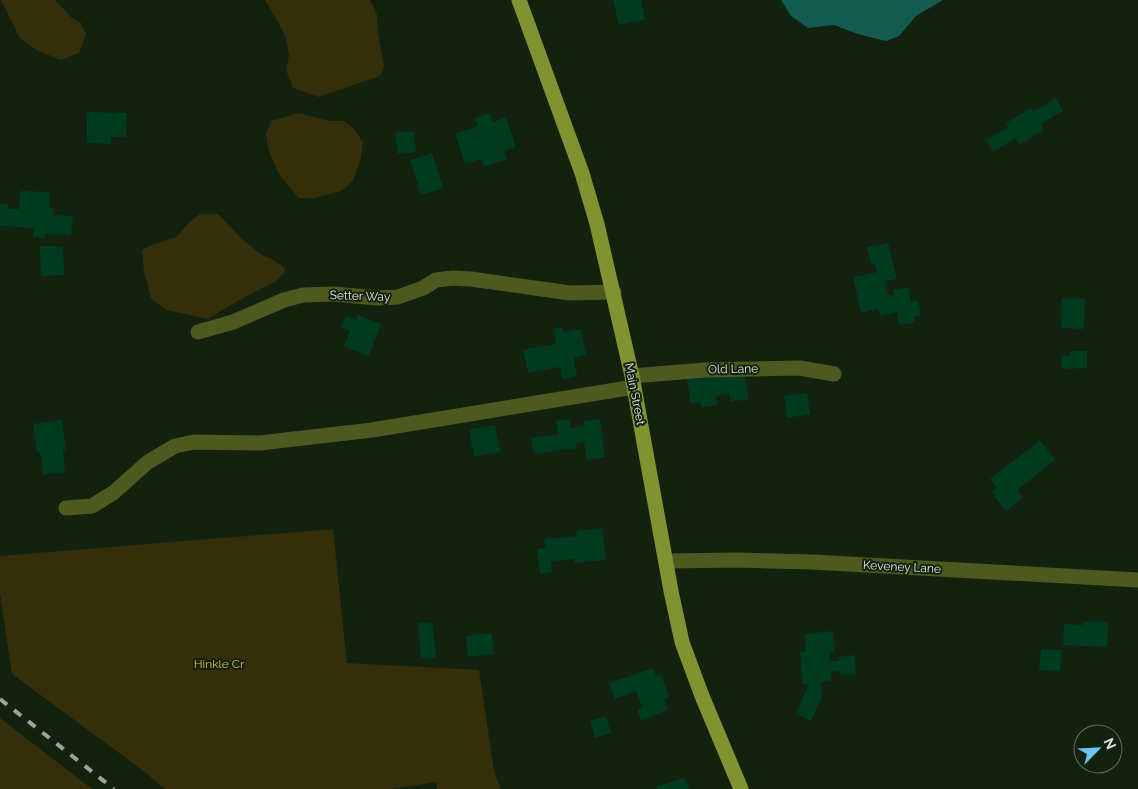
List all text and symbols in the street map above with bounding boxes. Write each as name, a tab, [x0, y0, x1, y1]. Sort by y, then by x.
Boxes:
street label: Setter Way	[329, 288, 391, 304]
street label: Main Street	[622, 362, 648, 426]
street label: Old Lane	[708, 362, 758, 376]
street label: Keveney Lane	[863, 558, 941, 576]
park label: Hinkle Cr	[194, 657, 245, 671]
north arrow	[1073, 724, 1123, 774]
text: N	[1100, 736, 1119, 752]

